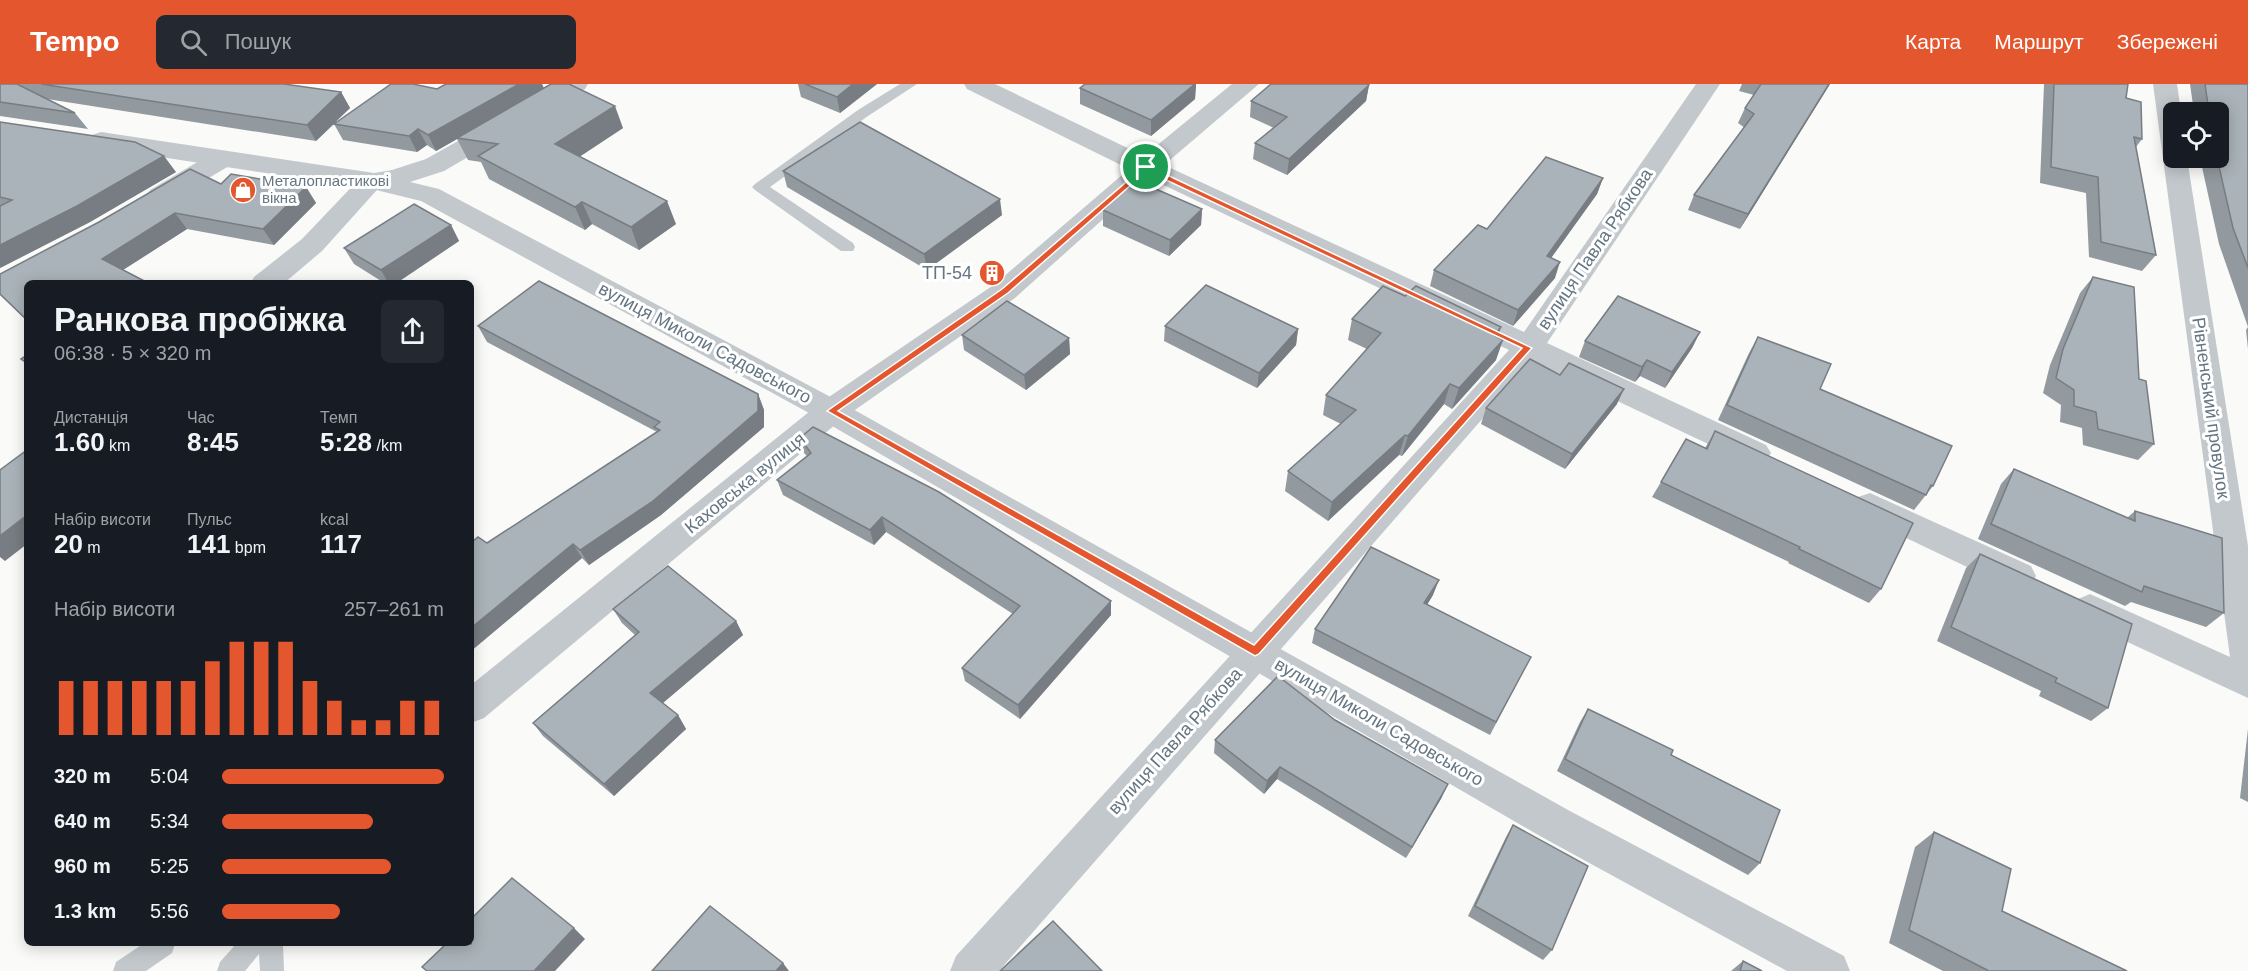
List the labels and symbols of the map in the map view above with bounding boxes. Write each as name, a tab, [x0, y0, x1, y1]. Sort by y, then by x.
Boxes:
pin	[1120, 141, 1171, 192]
street label: вулиця Павла Рябкова	[1534, 164, 1657, 333]
place label: Металопластикові вікна	[262, 172, 389, 206]
shop icon: Металопластикові вікна	[228, 175, 258, 205]
building icon: ТП-54	[977, 258, 1007, 288]
place label: ТП-54	[922, 263, 972, 283]
street label: вулиця Миколи Садовського	[595, 278, 815, 408]
street label: Рівненський провулок	[2188, 316, 2234, 500]
street label: Каховська вулиця	[681, 428, 809, 538]
street label: вулиця Миколи Садовського	[1271, 654, 1487, 790]
street label: вулиця Павла Рябкова	[1104, 663, 1247, 818]

